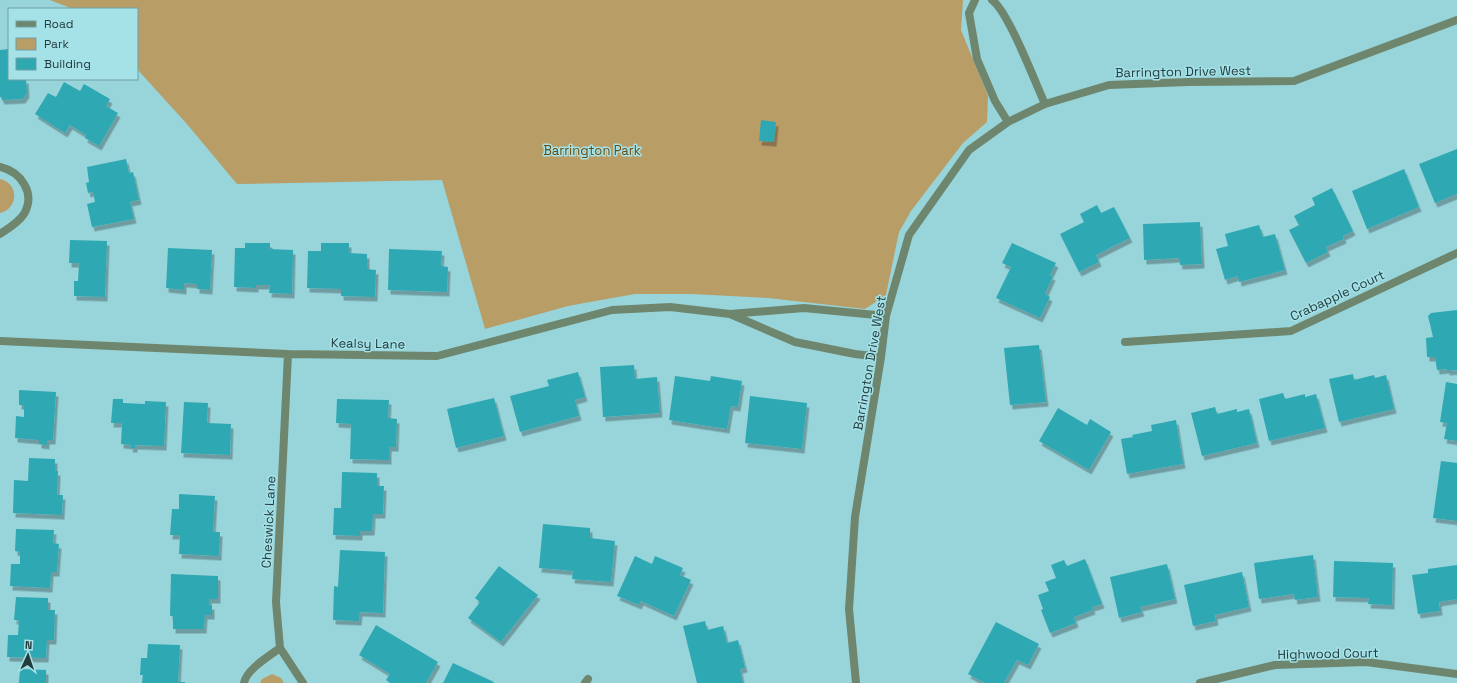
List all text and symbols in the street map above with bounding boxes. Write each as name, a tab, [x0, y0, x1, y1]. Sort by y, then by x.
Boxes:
legend	[8, 8, 138, 80]
text: Road	[44, 16, 73, 32]
text: Park	[44, 36, 69, 52]
text: Building	[44, 56, 91, 72]
street label: Barrington Drive West	[1115, 62, 1251, 81]
park label: Barrington Park	[543, 142, 641, 159]
street label: Crabapple Court	[1287, 266, 1387, 325]
street label: Barrington Drive West	[849, 294, 890, 432]
street label: Kealsy Lane	[331, 334, 405, 353]
street label: Cheswick Lane	[258, 475, 279, 569]
north arrow	[8, 635, 48, 675]
text: N	[24, 638, 33, 652]
street label: Highwood Court	[1277, 644, 1379, 663]

